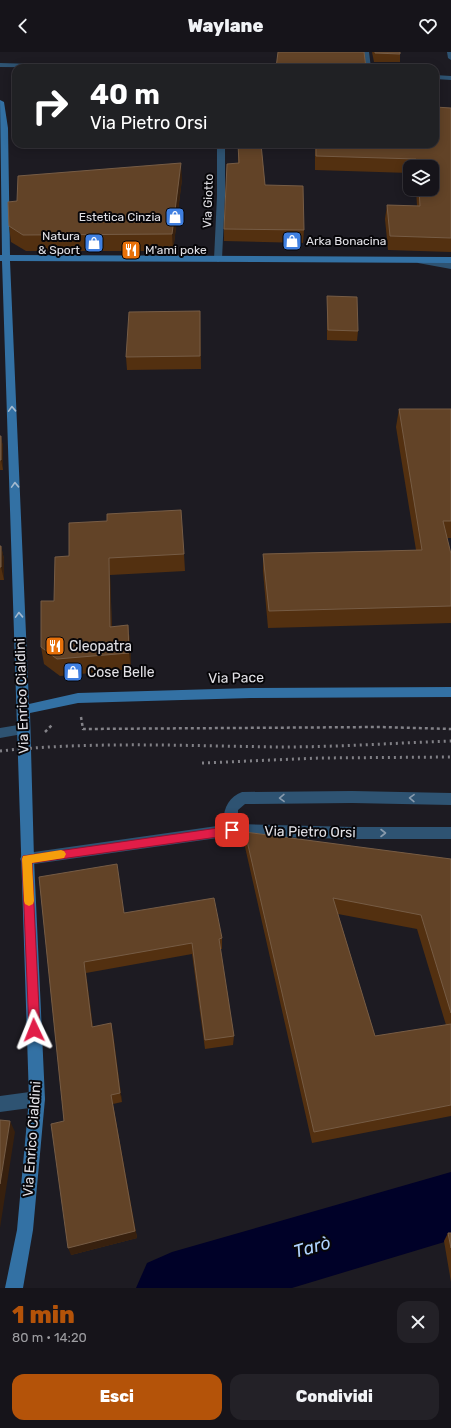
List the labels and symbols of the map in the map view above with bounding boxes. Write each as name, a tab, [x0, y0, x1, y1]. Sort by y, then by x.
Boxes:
street label: Via Giotto	[200, 173, 216, 228]
shop icon: Estetica Cinzia	[164, 206, 186, 228]
place label: Estetica Cinzia	[79, 210, 161, 224]
place label: Natura & Sport	[38, 229, 80, 257]
shop icon: Arka Bonacina	[281, 230, 303, 252]
shop icon: Natura & Sport	[83, 232, 105, 254]
place label: Arka Bonacina	[306, 234, 386, 248]
restaurant icon: M'ami poke	[120, 239, 142, 261]
place label: M'ami poke	[145, 243, 207, 257]
one-way arrow	[8, 406, 17, 412]
one-way arrow	[11, 482, 19, 488]
one-way arrow	[15, 612, 23, 618]
restaurant icon: Cleopatra	[44, 635, 66, 657]
street label: Via Enrico Cialdini	[11, 638, 33, 754]
place label: Cleopatra	[69, 638, 132, 655]
shop icon: Cose Belle	[62, 661, 84, 683]
place label: Cose Belle	[87, 664, 155, 681]
street label: Via Pace	[208, 669, 264, 687]
one-way arrow	[279, 794, 285, 802]
one-way arrow	[409, 794, 415, 802]
pin	[215, 813, 249, 847]
street label: Via Pietro Orsi	[264, 823, 356, 841]
one-way arrow	[380, 829, 386, 837]
position arrow	[13, 1009, 55, 1051]
street label: Via Enrico Cialdini	[19, 1081, 45, 1197]
water label: Tarò	[291, 1231, 333, 1263]

